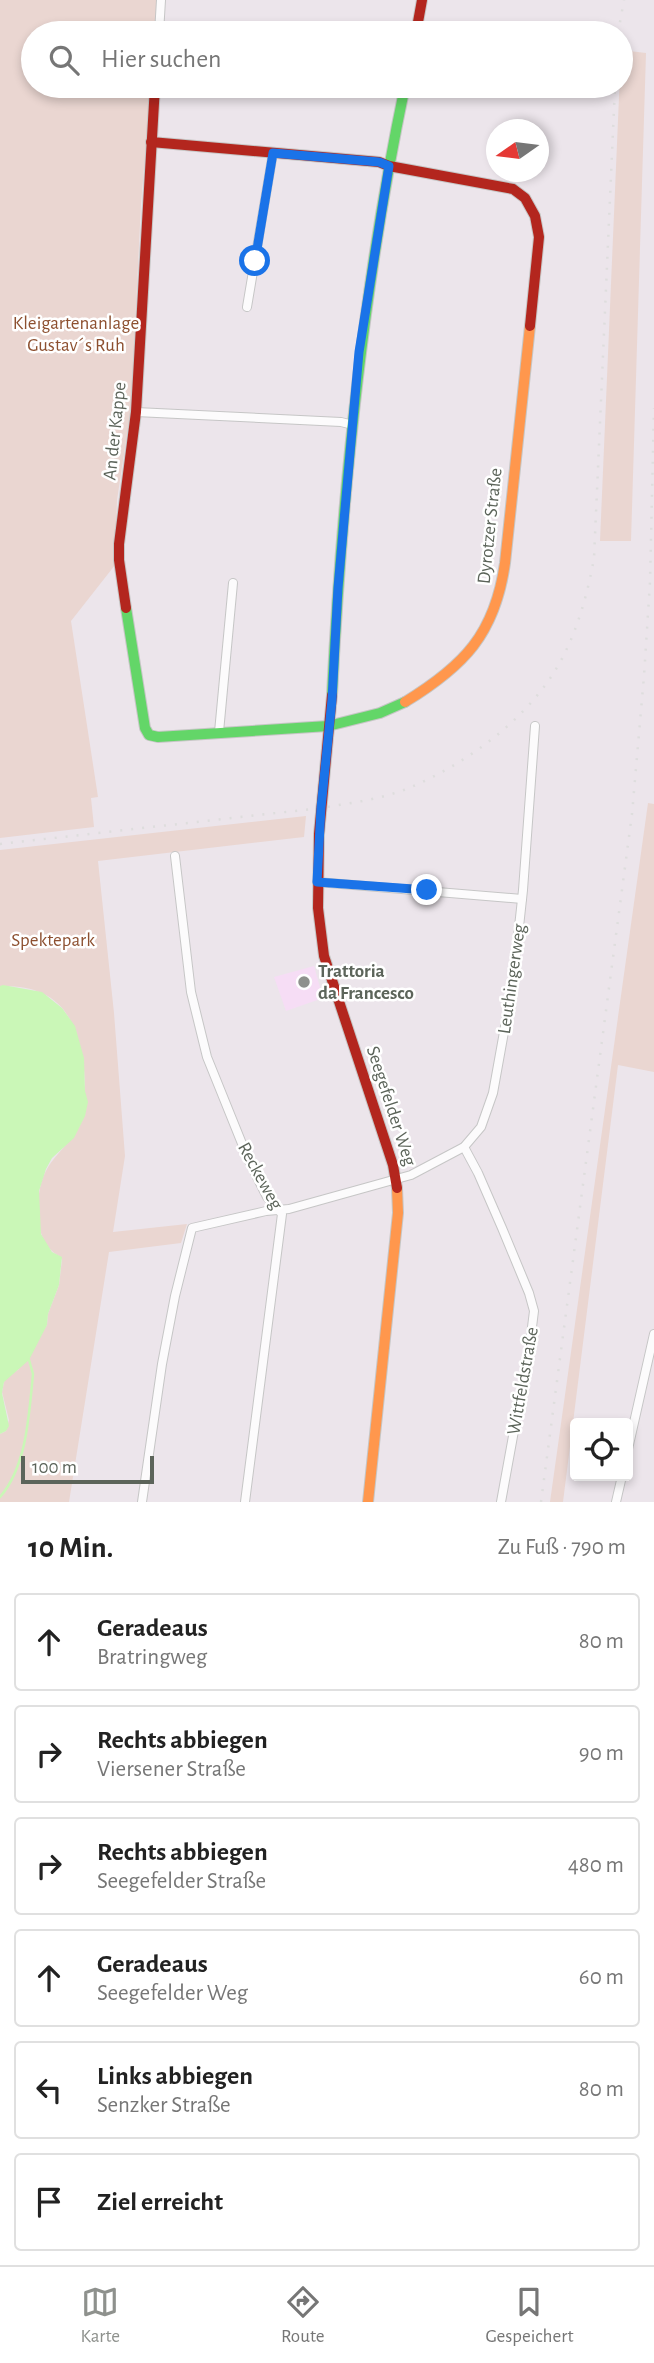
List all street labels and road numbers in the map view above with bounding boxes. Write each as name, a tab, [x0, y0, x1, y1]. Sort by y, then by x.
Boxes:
street label: An der Kappe	[100, 381, 130, 481]
street label: Dyrotzer Straße	[474, 467, 506, 585]
street label: Leuthingerweg	[495, 922, 529, 1035]
street label: Seegefelder Weg	[363, 1044, 420, 1169]
street label: Reckeweg	[234, 1139, 286, 1213]
street label: Wittfeldstraße	[504, 1325, 542, 1437]

